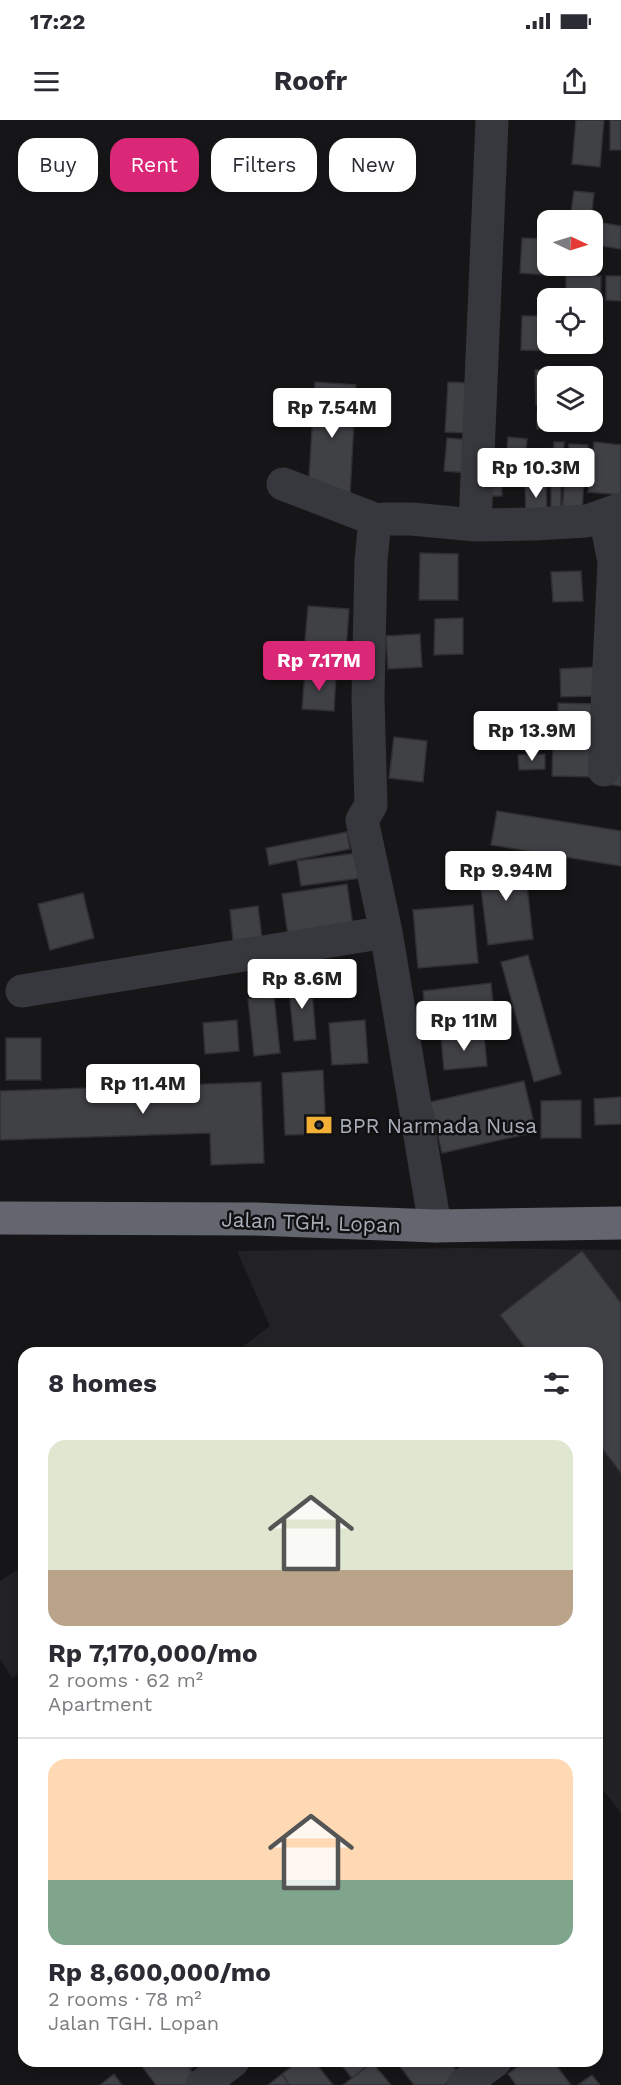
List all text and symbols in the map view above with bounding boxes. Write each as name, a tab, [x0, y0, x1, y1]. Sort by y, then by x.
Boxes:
text: 17:22	[30, 9, 85, 34]
icon: menu	[30, 65, 63, 98]
text: Roofr	[274, 65, 347, 97]
icon: share	[558, 65, 591, 98]
chip: Buy	[18, 138, 98, 192]
chip: Rent	[110, 138, 199, 192]
chip: Filters	[211, 138, 317, 192]
chip: New	[329, 138, 416, 192]
north arrow	[537, 210, 603, 276]
map controls	[537, 210, 603, 432]
button: locate	[537, 288, 603, 354]
button: layers	[537, 366, 603, 432]
pin: Rp 7.54M	[270, 388, 394, 439]
text: Rp 7.54M	[287, 395, 377, 419]
pin: Rp 10.3M	[474, 448, 598, 499]
text: Rp 10.3M	[491, 455, 581, 479]
pin: Rp 7.17M	[257, 641, 381, 692]
text: Rp 7.17M	[277, 648, 361, 672]
pin: Rp 13.9M	[470, 711, 594, 762]
text: Rp 13.9M	[488, 718, 576, 742]
pin: Rp 9.94M	[444, 851, 568, 902]
text: Rp 9.94M	[459, 858, 553, 882]
pin: Rp 8.6M	[247, 959, 357, 1010]
text: Rp 8.6M	[262, 966, 342, 990]
pin: Rp 11M	[415, 1001, 513, 1052]
text: Rp 11M	[430, 1008, 498, 1032]
pin: Rp 11.4M	[81, 1064, 205, 1115]
text: Rp 11.4M	[100, 1071, 186, 1095]
bank icon: BPR Narmada Nusa	[304, 1110, 334, 1140]
place label: BPR Narmada Nusa	[339, 1113, 537, 1138]
street label: Jalan TGH. Lopan	[221, 1206, 401, 1238]
icon: filters	[540, 1367, 573, 1400]
text: 8 homes	[48, 1368, 157, 1398]
icon: home	[257, 1479, 365, 1587]
text: Rp 7,170,000/mo	[48, 1638, 258, 1668]
text: 2 rooms · 62 m²	[48, 1668, 203, 1692]
text: Apartment	[48, 1692, 152, 1716]
icon: home	[257, 1798, 365, 1906]
text: Rp 8,600,000/mo	[48, 1957, 271, 1987]
text: 2 rooms · 78 m²	[48, 1987, 202, 2011]
text: Jalan TGH. Lopan	[48, 2011, 219, 2035]

